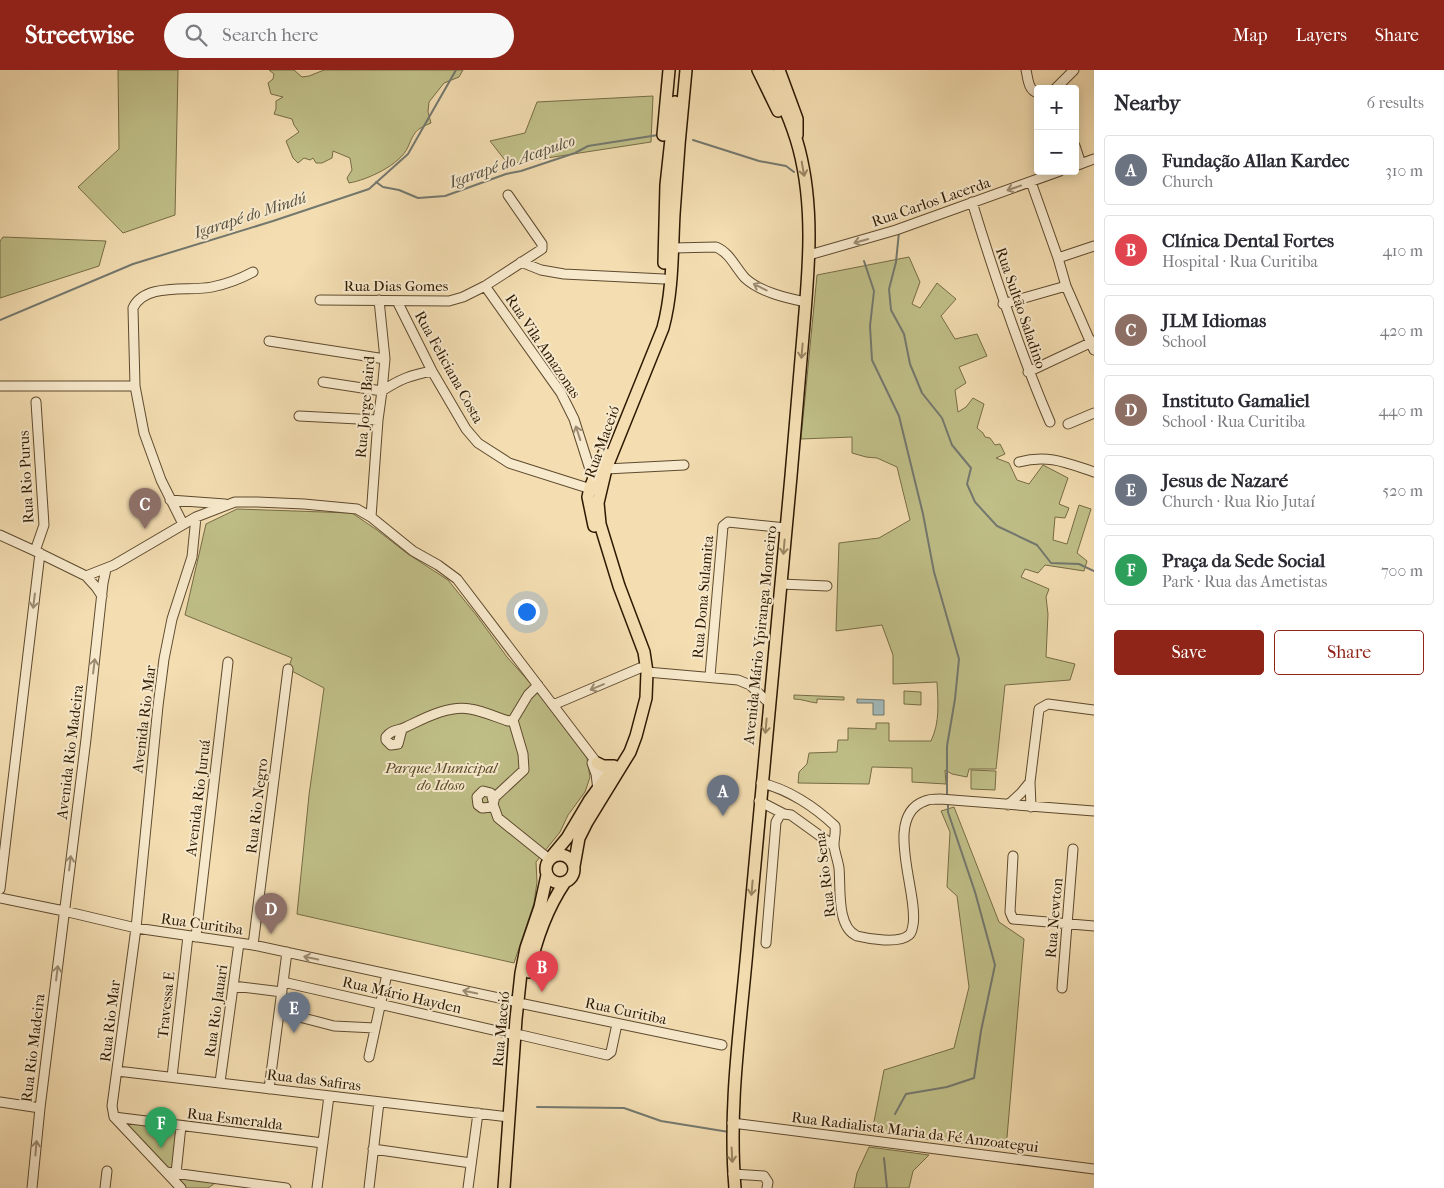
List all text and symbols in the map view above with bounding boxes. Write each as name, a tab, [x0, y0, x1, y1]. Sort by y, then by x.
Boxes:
search box	[164, 13, 514, 58]
text: Streetwise	[25, 21, 134, 49]
icon: search	[182, 21, 210, 49]
text: Search here	[222, 24, 318, 46]
text: Map	[1233, 25, 1267, 46]
text: Layers	[1295, 25, 1347, 46]
text: Share	[1375, 25, 1419, 46]
map controls	[1034, 85, 1079, 175]
button: +	[1034, 85, 1079, 130]
text: Nearby	[1114, 91, 1180, 115]
text: 6 results	[1366, 93, 1424, 112]
water label: Igarapé do Acapulco	[446, 130, 578, 192]
button: −	[1034, 130, 1079, 175]
text: Fundação Allan Kardec	[1162, 150, 1349, 172]
one-way arrow	[798, 160, 808, 176]
text: A	[1126, 161, 1136, 180]
text: 310 m	[1385, 161, 1423, 180]
text: Church	[1162, 172, 1213, 191]
street label: Rua Carlos Lacerda	[869, 173, 994, 231]
one-way arrow	[1007, 184, 1023, 193]
water label: Igarapé do Mindú	[190, 188, 310, 242]
text: Clínica Dental Fortes	[1162, 230, 1334, 252]
one-way arrow	[853, 236, 869, 246]
text: B	[1126, 241, 1136, 260]
text: 410 m	[1382, 241, 1423, 260]
street label: Rua Sultão Saladino	[992, 245, 1050, 371]
text: Hospital · Rua Curitiba	[1162, 252, 1318, 271]
street label: Rua Dias Gomes	[344, 277, 449, 295]
one-way arrow	[753, 282, 768, 291]
street label: Rua Vila Amazonas	[501, 290, 585, 402]
street label: Rua Feliciana Costa	[411, 308, 488, 427]
text: JLM Idiomas	[1162, 310, 1266, 332]
text: C	[1126, 321, 1136, 340]
text: 420 m	[1380, 321, 1423, 340]
text: School	[1162, 332, 1207, 351]
one-way arrow	[797, 342, 807, 358]
street label: Rua Jorge Baird	[352, 354, 379, 459]
text: Instituto Gamaliel	[1162, 390, 1310, 412]
text: D	[1125, 401, 1137, 420]
text: 440 m	[1378, 401, 1423, 420]
street label: Rua Maceió	[581, 403, 624, 481]
text: School · Rua Curitiba	[1162, 412, 1305, 431]
one-way arrow	[573, 425, 582, 441]
street label: Rua Rio Purus	[15, 429, 37, 524]
text: Jesus de Nazaré	[1162, 470, 1288, 492]
text: E	[1126, 481, 1136, 500]
text: 520 m	[1382, 481, 1423, 500]
pin: C	[129, 488, 161, 529]
text: Church · Rua Rio Jutaí	[1162, 492, 1315, 511]
street label: Avenida Mário Ypiranga Monteiro	[739, 524, 780, 746]
street label: Rua Dona Sulamita	[689, 534, 717, 659]
one-way arrow	[779, 539, 789, 555]
text: Praça da Sede Social	[1162, 550, 1325, 572]
text: F	[1127, 561, 1135, 580]
text: 700 m	[1381, 561, 1423, 580]
text: Park · Rua das Ametistas	[1162, 572, 1327, 591]
one-way arrow	[29, 593, 39, 609]
your location	[514, 599, 540, 625]
button: Save	[1114, 630, 1264, 675]
button: Share	[1274, 630, 1424, 675]
one-way arrow	[89, 659, 99, 675]
street label: Avenida Rio Mar	[128, 663, 160, 775]
street label: Avenida Rio Madeira	[53, 683, 87, 821]
one-way arrow	[589, 683, 604, 692]
one-way arrow	[761, 718, 771, 734]
street label: Avenida Rio Juruá	[182, 738, 214, 858]
street label: Rua Rio Negro	[242, 757, 272, 855]
park label: Parque Municipal do Idoso	[384, 759, 499, 794]
pin: A	[707, 775, 739, 816]
street label: Rua Rio Sena	[811, 830, 839, 919]
one-way arrow	[65, 855, 75, 871]
street label: Rua Newton	[1042, 877, 1066, 959]
one-way arrow	[747, 880, 757, 896]
pin: D	[255, 893, 287, 934]
street label: Rua Curitiba	[160, 909, 245, 939]
pin: B	[526, 951, 558, 992]
one-way arrow	[304, 952, 320, 962]
street label: Rua Rio Jauari	[201, 963, 232, 1059]
one-way arrow	[52, 966, 62, 982]
street label: Travessa E	[154, 971, 178, 1039]
street label: Rua Mário Hayden	[341, 973, 464, 1018]
street label: Rua Rio Mar	[96, 978, 124, 1063]
one-way arrow	[463, 986, 479, 996]
street label: Rua Maceió	[489, 990, 513, 1068]
street label: Rua Rio Madeira	[17, 992, 49, 1103]
pin: E	[278, 992, 310, 1033]
street label: Rua Curitiba	[584, 994, 670, 1029]
street label: Rua das Safiras	[266, 1065, 363, 1095]
street label: Rua Esmeralda	[186, 1104, 285, 1134]
pin: F	[145, 1107, 177, 1148]
street label: Rua Radialista Maria da Fé Anzoategui	[791, 1108, 1040, 1156]
one-way arrow	[31, 1140, 41, 1156]
one-way arrow	[728, 1147, 737, 1163]

